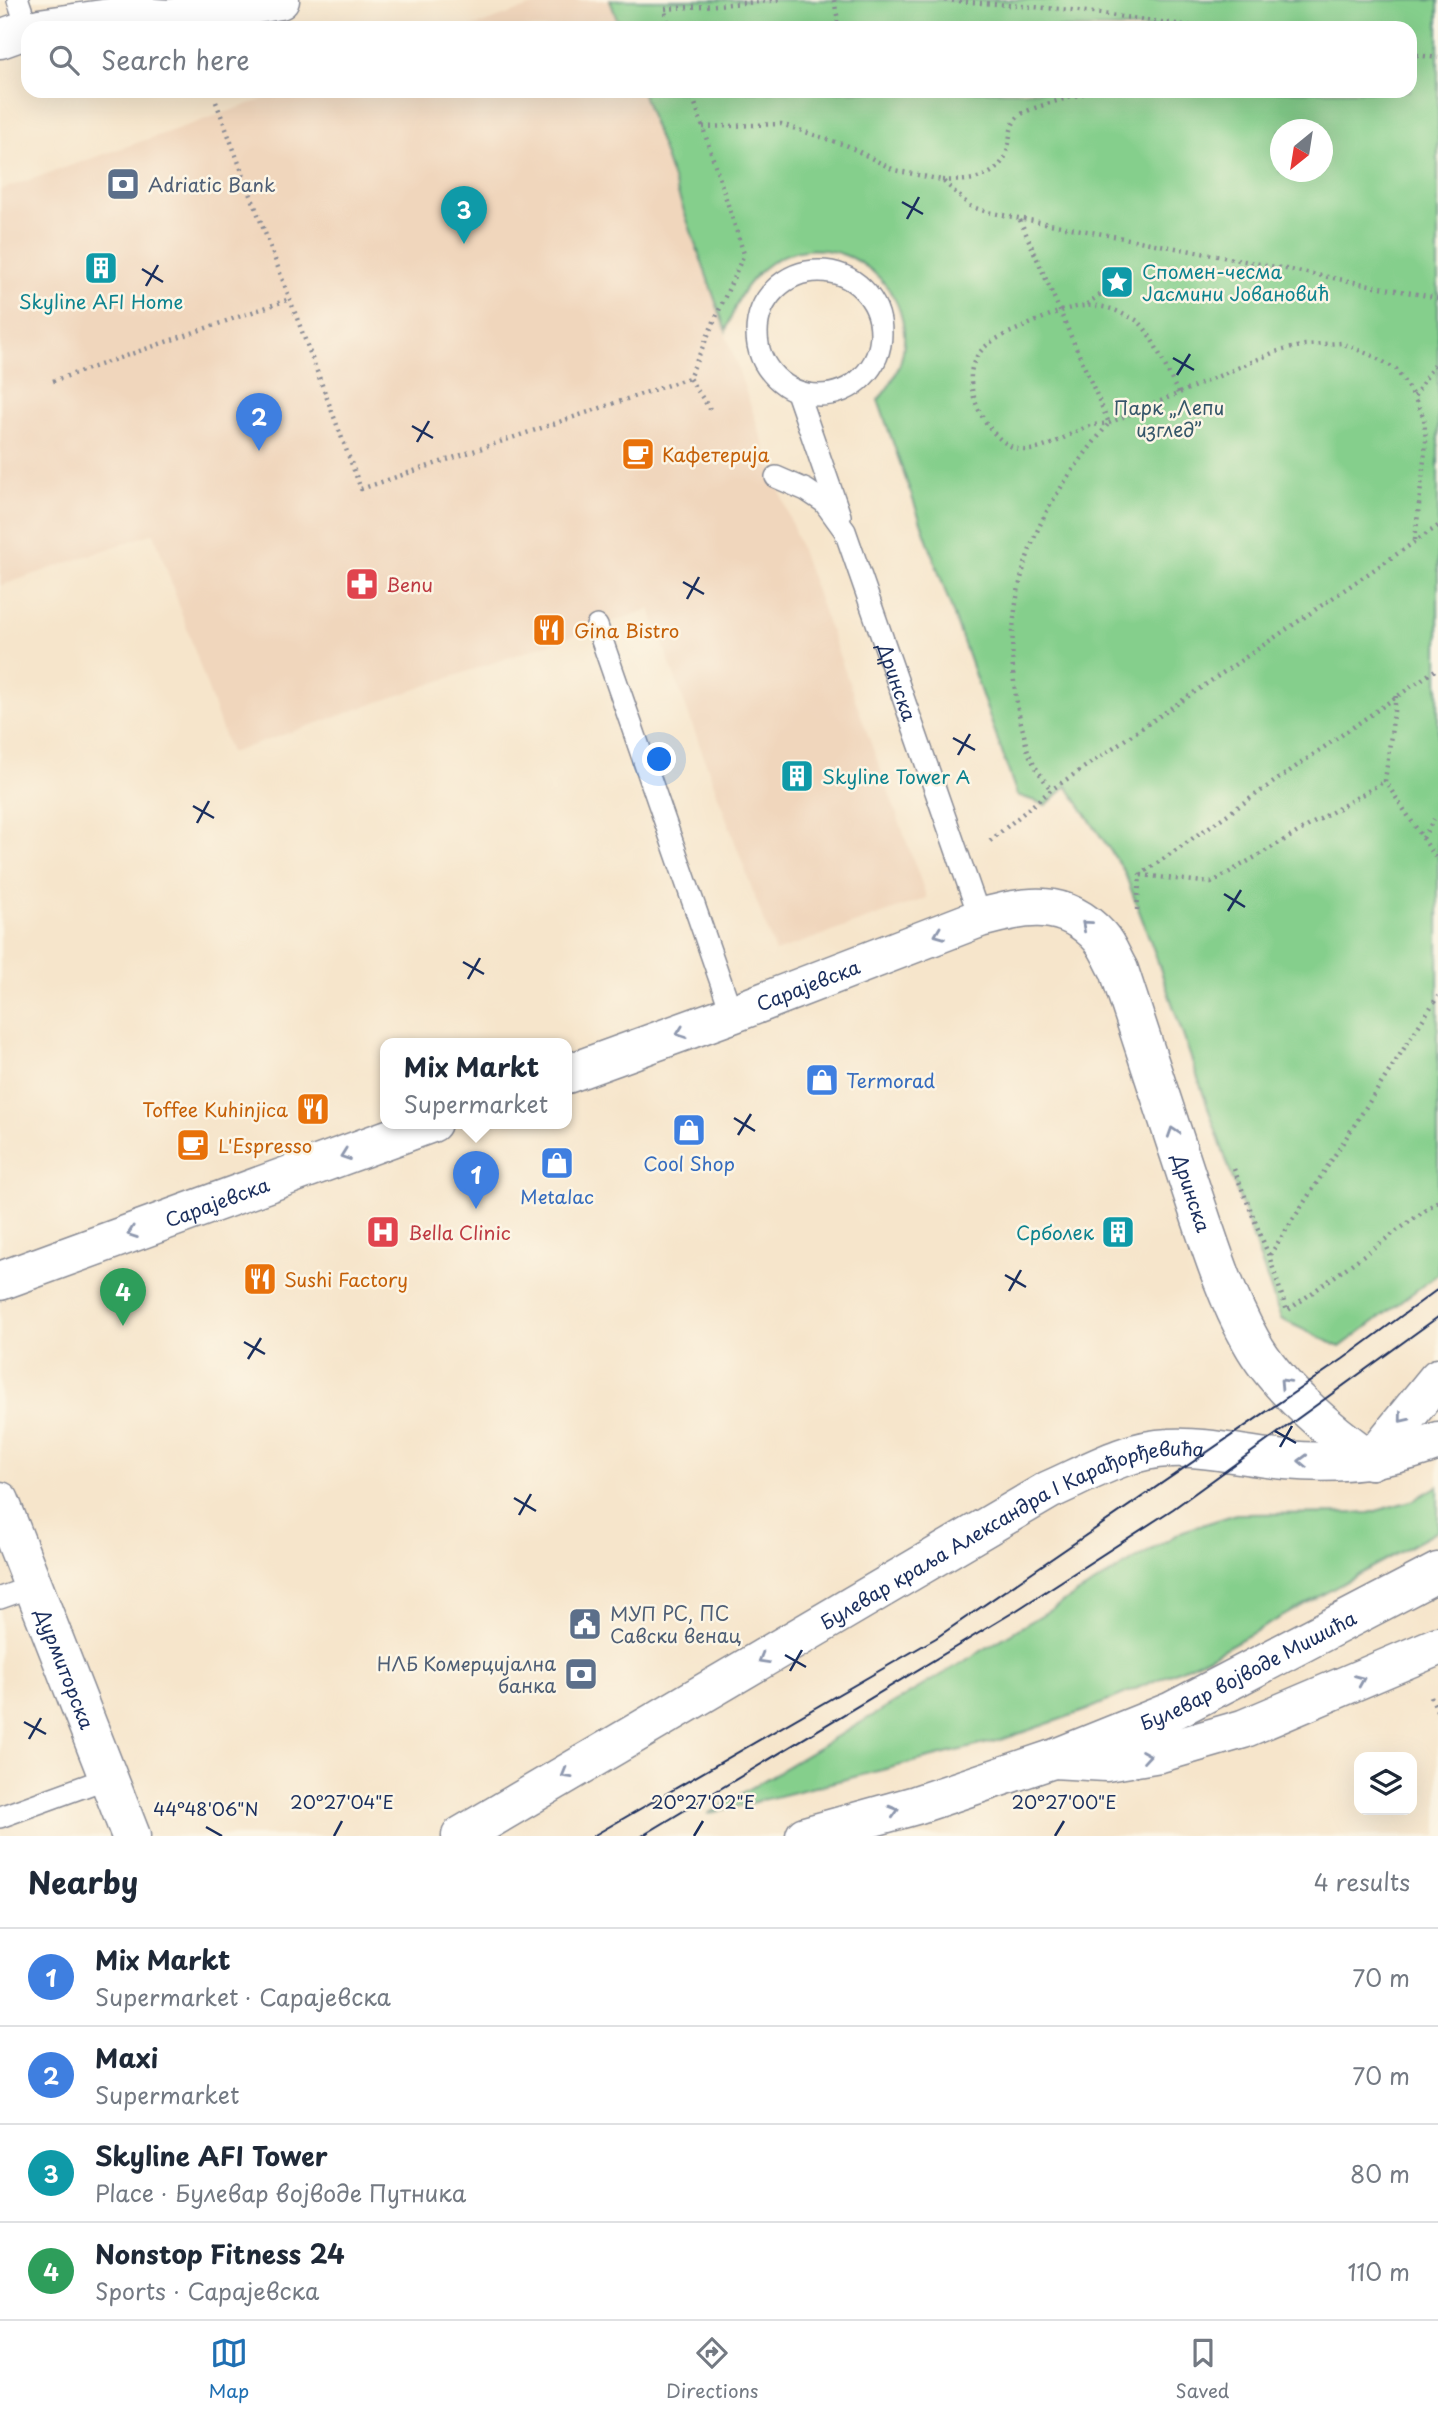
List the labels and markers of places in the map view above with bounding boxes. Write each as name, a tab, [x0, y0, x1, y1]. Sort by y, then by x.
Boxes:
bank icon: Adriatic Bank	[104, 165, 142, 203]
place label: Adriatic Bank	[148, 170, 276, 198]
pin: 3	[441, 186, 487, 244]
building icon: Skyline AFI Home	[82, 249, 120, 287]
place label: Спомен-чесма Јасмини Јовановић	[1142, 257, 1329, 307]
place icon: Спомен-чесма Јасмини Јовановић	[1098, 263, 1136, 301]
place label: Skyline AFI Home	[19, 287, 183, 315]
pin: 2	[236, 393, 282, 451]
cafe icon: Кафетерија	[619, 435, 657, 473]
place label: Кафетерија	[662, 440, 769, 468]
pharmacy icon: Benu	[343, 565, 381, 603]
place label: Benu	[386, 570, 433, 598]
restaurant icon: Gina Bistro	[530, 611, 568, 649]
place label: Gina Bistro	[574, 616, 679, 644]
building icon: Skyline Tower A	[778, 757, 816, 795]
place label: Skyline Tower A	[822, 762, 970, 790]
shop icon: Termorad	[803, 1061, 841, 1099]
place label: Termorad	[846, 1066, 936, 1094]
restaurant icon: Toffee Kuhinjica	[294, 1090, 332, 1128]
place label: Toffee Kuhinjica	[142, 1095, 288, 1123]
shop icon: Cool Shop	[670, 1111, 708, 1149]
cafe icon: L'Espresso	[174, 1126, 212, 1164]
place label: L'Espresso	[218, 1131, 312, 1159]
shop icon: Metalac	[538, 1144, 576, 1182]
place label: Cool Shop	[643, 1149, 735, 1177]
pin: 1	[453, 1151, 499, 1209]
place label: Metalac	[520, 1182, 594, 1210]
hospital icon: Bella Clinic	[364, 1213, 402, 1251]
building icon: Срболек	[1099, 1213, 1137, 1251]
place label: Bella Clinic	[408, 1218, 511, 1246]
place label: Срболек	[1016, 1218, 1095, 1246]
restaurant icon: Sushi Factory	[241, 1260, 279, 1298]
place label: Sushi Factory	[284, 1265, 408, 1293]
pin: 4	[100, 1268, 146, 1326]
place label: МУП РС, ПС Савски венац	[610, 1599, 741, 1649]
public building icon: МУП РС, ПС Савски венац	[566, 1605, 604, 1643]
place label: НЛБ Комерцијална банка	[377, 1649, 556, 1699]
bank icon: НЛБ Комерцијална банка	[562, 1655, 600, 1693]

